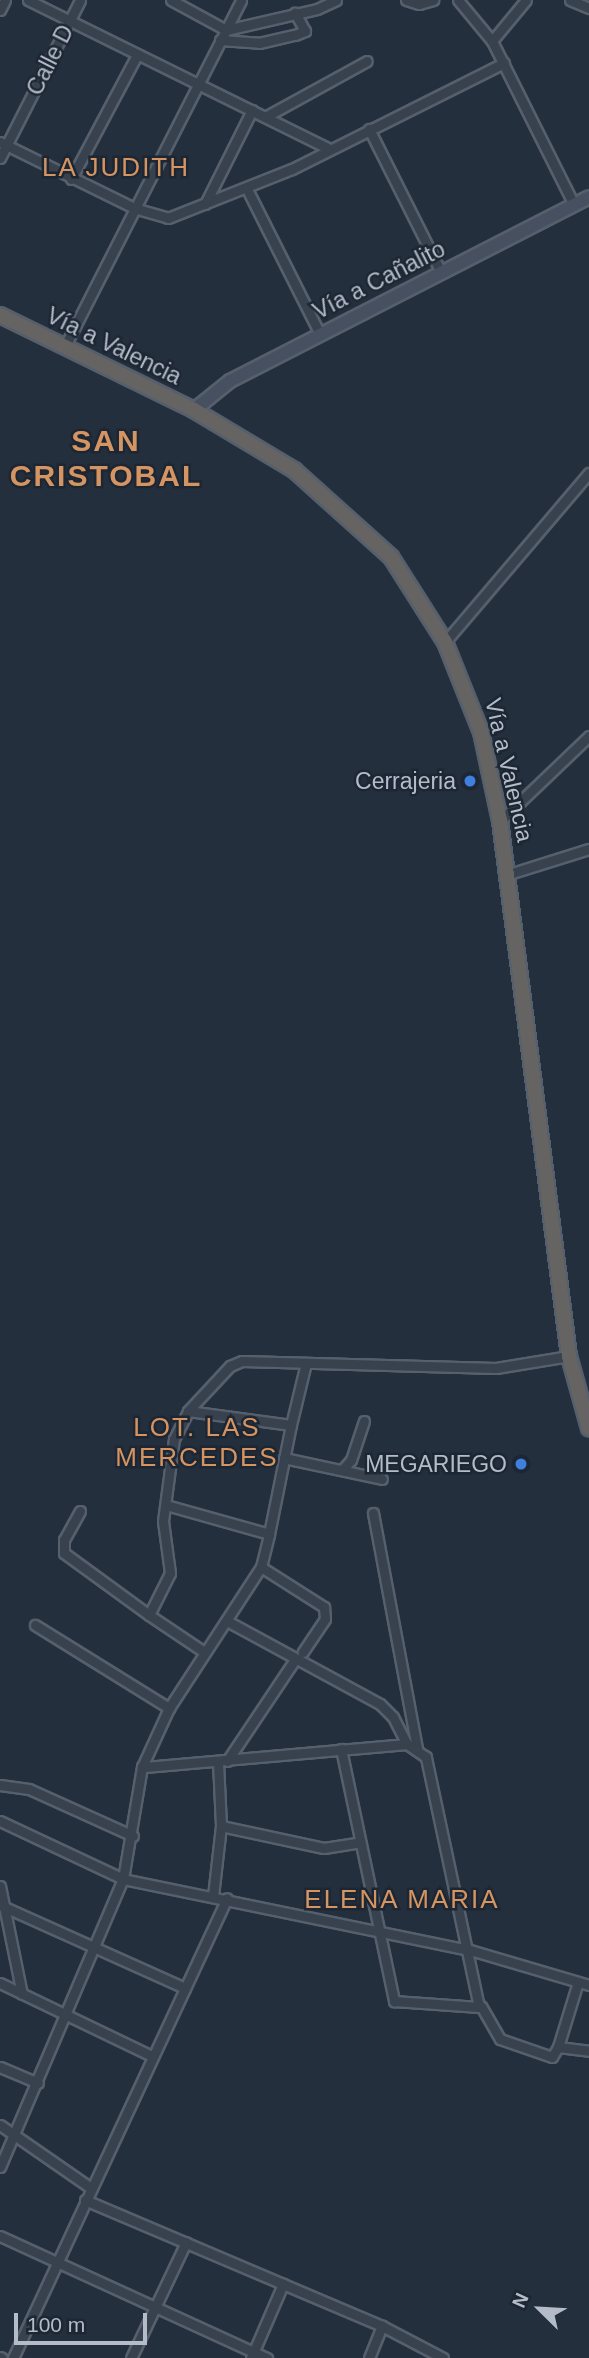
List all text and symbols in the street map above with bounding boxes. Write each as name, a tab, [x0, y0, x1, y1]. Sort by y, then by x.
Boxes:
street label: Calle D	[21, 20, 79, 100]
district label: LA JUDITH	[42, 152, 190, 184]
street label: Vía a Cañalito	[308, 235, 450, 325]
street label: Vía a Valencia	[42, 301, 186, 391]
district label: SAN CRISTOBAL	[11, 423, 201, 494]
street label: Vía a Valencia	[479, 695, 539, 845]
place label: Cerrajeria	[355, 767, 456, 795]
marker: Cerrajeria	[462, 773, 478, 789]
district label: LOT. LAS MERCEDES	[116, 1412, 278, 1474]
place label: MEGARIEGO	[365, 1450, 507, 1478]
marker: MEGARIEGO	[513, 1456, 529, 1472]
district label: ELENA MARIA	[305, 1884, 499, 1916]
north arrow	[505, 2274, 575, 2344]
text: N	[508, 2290, 533, 2311]
scale bar	[18, 2298, 150, 2342]
text: 100 m	[27, 2313, 85, 2336]

